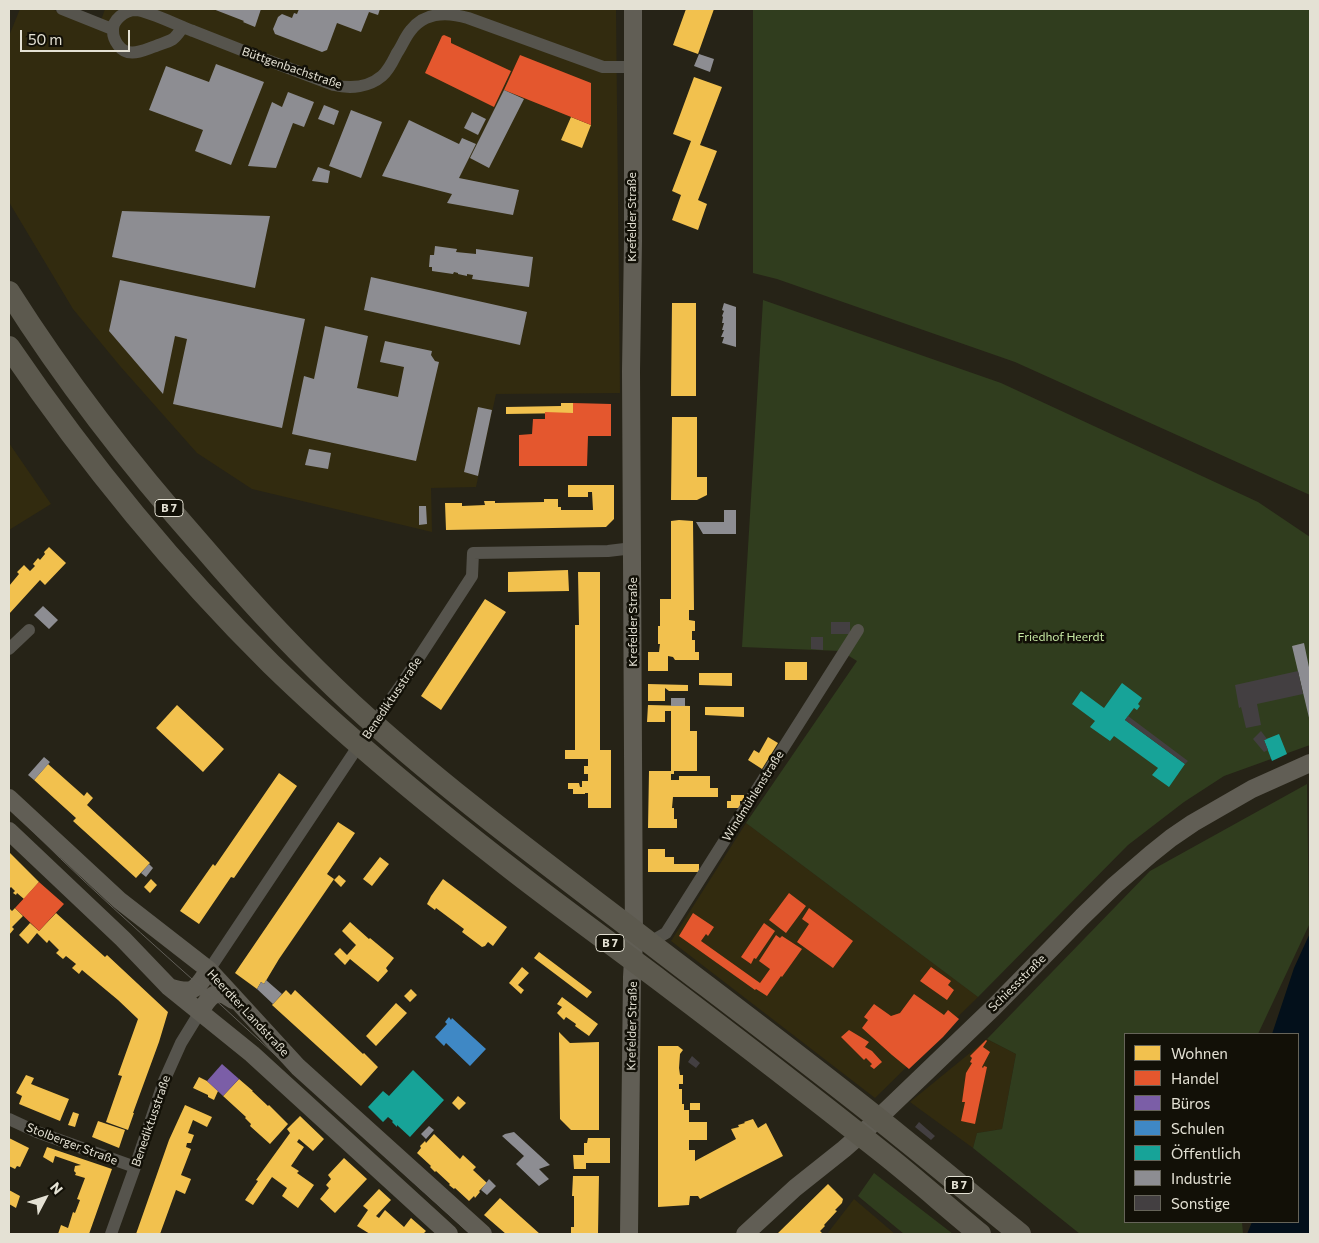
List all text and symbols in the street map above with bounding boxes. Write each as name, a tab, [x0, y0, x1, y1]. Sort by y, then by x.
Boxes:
scale bar	[22, 20, 132, 52]
text: 50 m	[28, 30, 62, 48]
street label: Büttgenbachstraße	[240, 44, 344, 92]
street label: Krefelder Straße	[625, 172, 639, 262]
road number: B 7	[155, 499, 183, 516]
street label: Krefelder Straße	[626, 577, 640, 667]
park label: Friedhof Heerdt	[1018, 630, 1104, 644]
street label: Benediktusstraße	[359, 654, 425, 742]
street label: Windmühlenstraße	[719, 748, 787, 844]
road number: B 7	[596, 934, 624, 951]
street label: Schiessstraße	[985, 951, 1049, 1015]
street label: Heerdter Landstraße	[204, 967, 292, 1059]
street label: Krefelder Straße	[624, 981, 640, 1071]
legend	[1124, 1033, 1299, 1223]
text: Wohnen	[1171, 1044, 1228, 1062]
text: Handel	[1171, 1069, 1219, 1087]
street label: Benediktusstraße	[129, 1073, 173, 1169]
text: Büros	[1171, 1094, 1210, 1112]
text: Schulen	[1171, 1119, 1225, 1137]
street label: Stolberger Straße	[24, 1120, 120, 1168]
text: Öffentlich	[1171, 1144, 1241, 1162]
text: Industrie	[1171, 1169, 1232, 1187]
north arrow	[20, 1173, 70, 1223]
road number: B 7	[945, 1176, 973, 1194]
text: N	[47, 1179, 67, 1198]
text: Sonstige	[1171, 1194, 1230, 1212]

